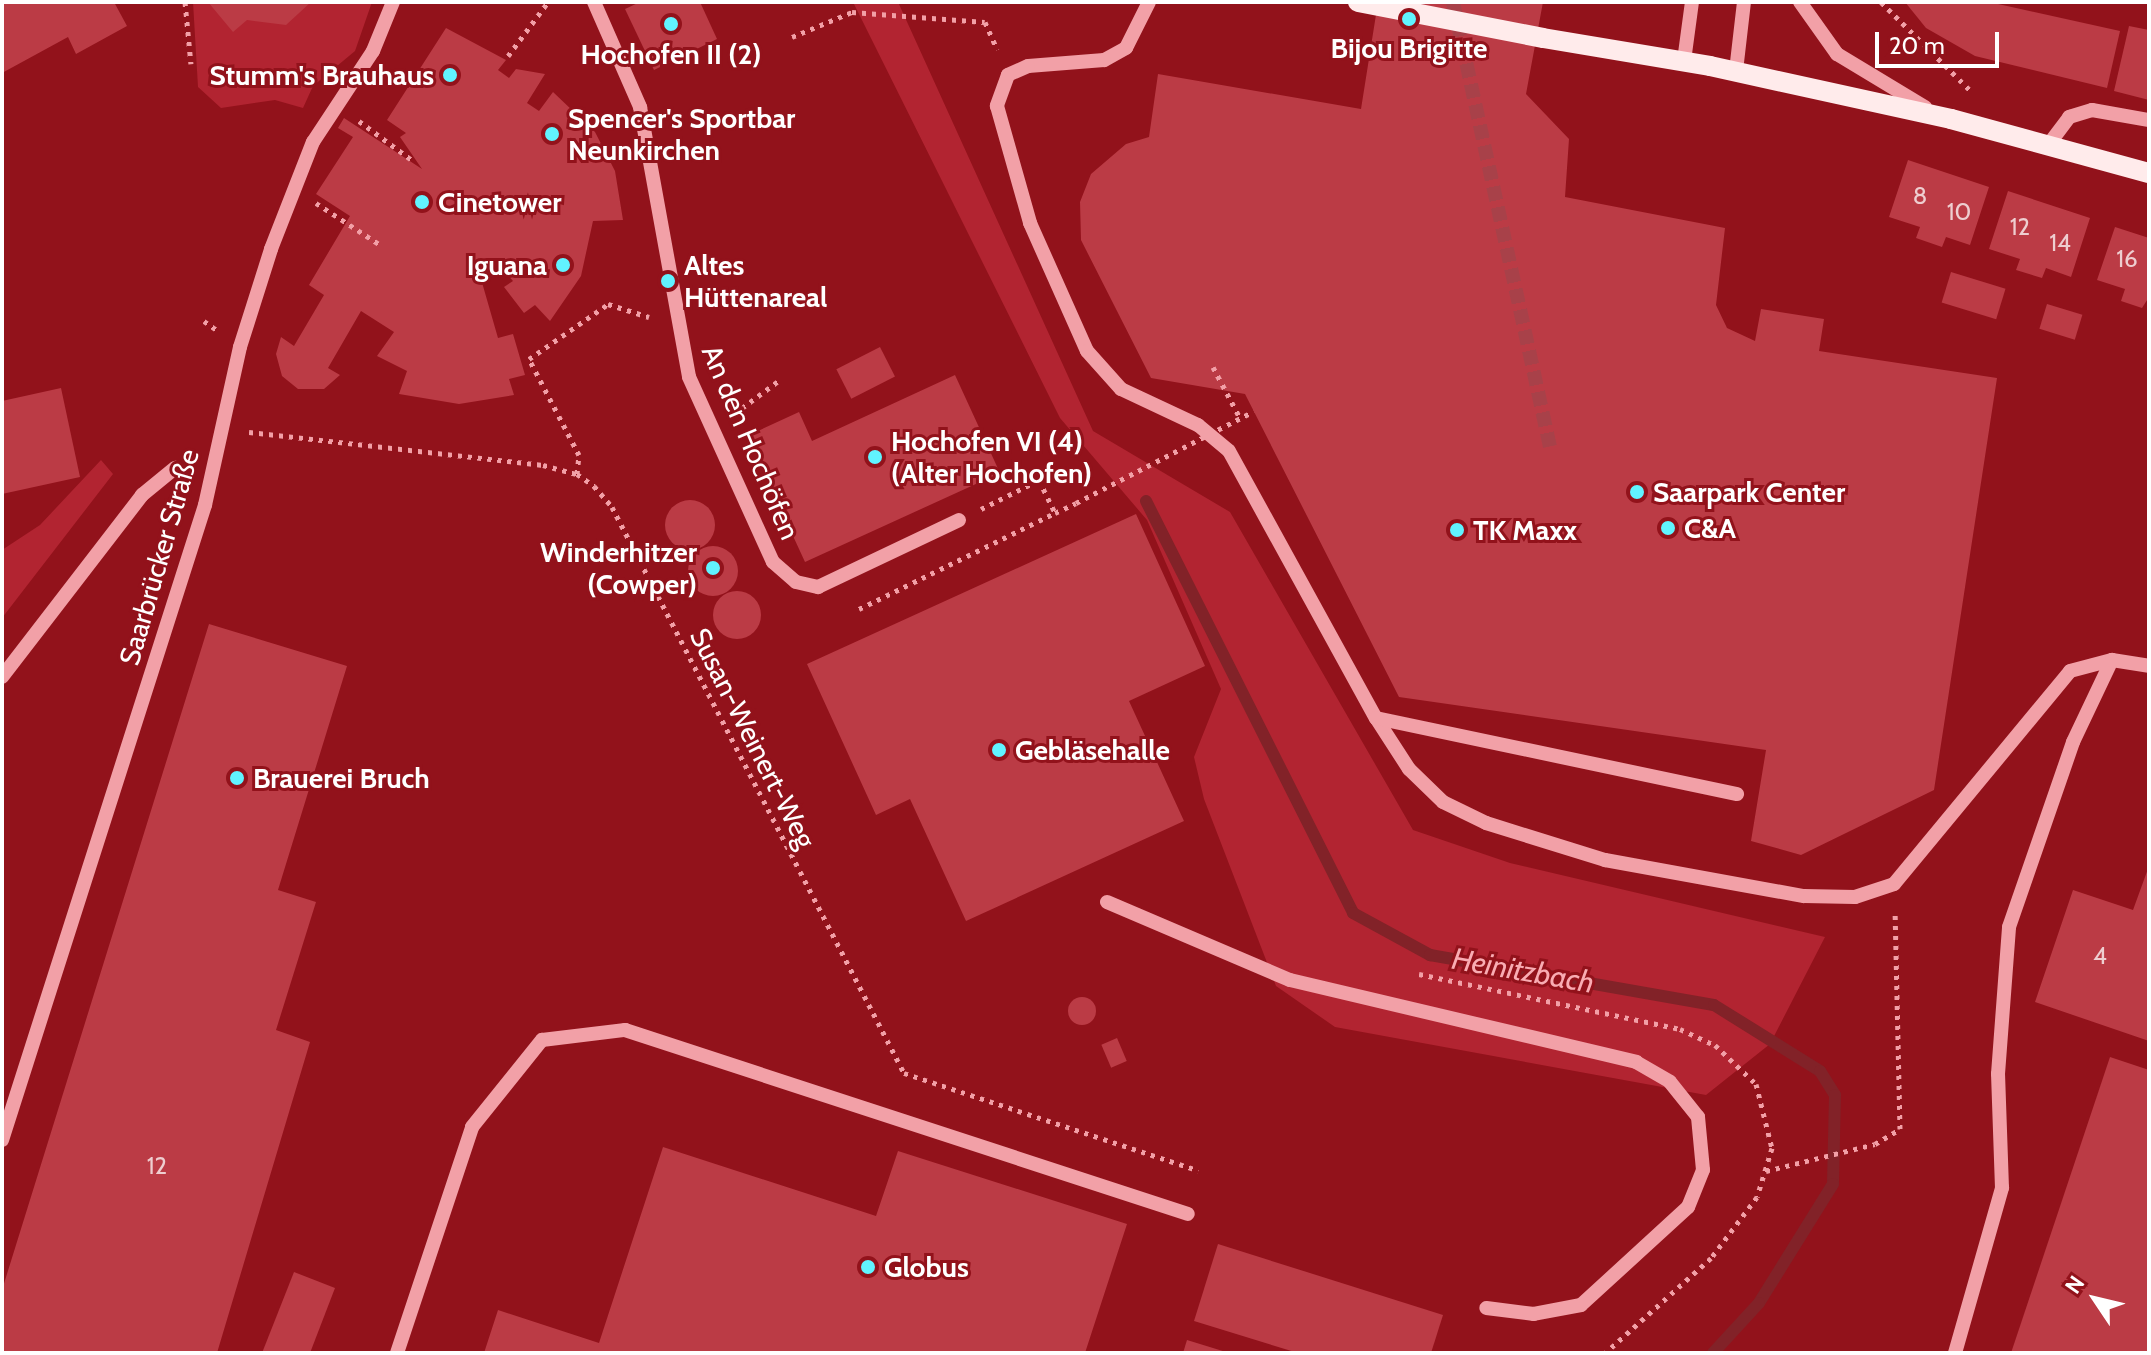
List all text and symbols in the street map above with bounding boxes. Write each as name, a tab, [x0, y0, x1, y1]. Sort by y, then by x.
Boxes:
marker: Bijou Brigitte	[1400, 10, 1418, 28]
marker: Hochofen II (2)	[662, 15, 680, 33]
scale bar	[1879, 16, 2003, 66]
place label: Bijou Brigitte	[1331, 31, 1487, 65]
text: 20 m	[1889, 31, 1945, 60]
place label: Hochofen II (2)	[581, 37, 761, 71]
place label: Stumm's Brauhaus	[210, 58, 434, 92]
marker: Stumm's Brauhaus	[441, 66, 459, 84]
place label: Spencer's Sportbar Neunkirchen	[568, 101, 795, 167]
marker: Spencer's Sportbar Neunkirchen	[543, 125, 561, 143]
house number: 8	[1913, 182, 1927, 210]
place label: Cinetower	[438, 185, 562, 219]
marker: Cinetower	[413, 193, 431, 211]
house number: 10	[1947, 198, 1971, 226]
house number: 12	[2010, 213, 2030, 241]
house number: 14	[2049, 229, 2071, 257]
house number: 16	[2116, 245, 2138, 273]
place label: Iguana	[467, 248, 547, 282]
place label: Altes Hüttenareal	[684, 248, 827, 314]
marker: Iguana	[554, 256, 572, 274]
marker: Altes Hüttenareal	[659, 272, 677, 290]
street label: An den Hochöfen	[695, 340, 807, 544]
place label: Hochofen VI (4) (Alter Hochofen)	[891, 424, 1092, 490]
street label: Saarbrücker Straße	[112, 445, 206, 669]
marker: Hochofen VI (4) (Alter Hochofen)	[866, 448, 884, 466]
place label: Saarpark Center	[1653, 475, 1845, 509]
marker: Saarpark Center	[1628, 483, 1646, 501]
place label: C&A	[1684, 511, 1736, 545]
place label: TK Maxx	[1473, 513, 1577, 547]
marker: C&A	[1659, 519, 1677, 537]
marker: TK Maxx	[1448, 521, 1466, 539]
place label: Winderhitzer (Cowper)	[540, 535, 697, 601]
marker: Winderhitzer (Cowper)	[704, 559, 722, 577]
street label: Susan-Weinert-Weg	[683, 622, 823, 854]
place label: Gebläsehalle	[1015, 733, 1170, 767]
marker: Gebläsehalle	[990, 741, 1008, 759]
place label: Brauerei Bruch	[253, 761, 430, 795]
marker: Brauerei Bruch	[228, 769, 246, 787]
water label: Heinitzbach	[1449, 941, 1597, 1001]
house number: 4	[2093, 942, 2107, 970]
house number: 12	[147, 1152, 167, 1180]
place label: Globus	[884, 1250, 969, 1284]
marker: Globus	[859, 1258, 877, 1276]
north arrow	[2055, 1259, 2135, 1339]
text: N	[2059, 1271, 2090, 1299]

